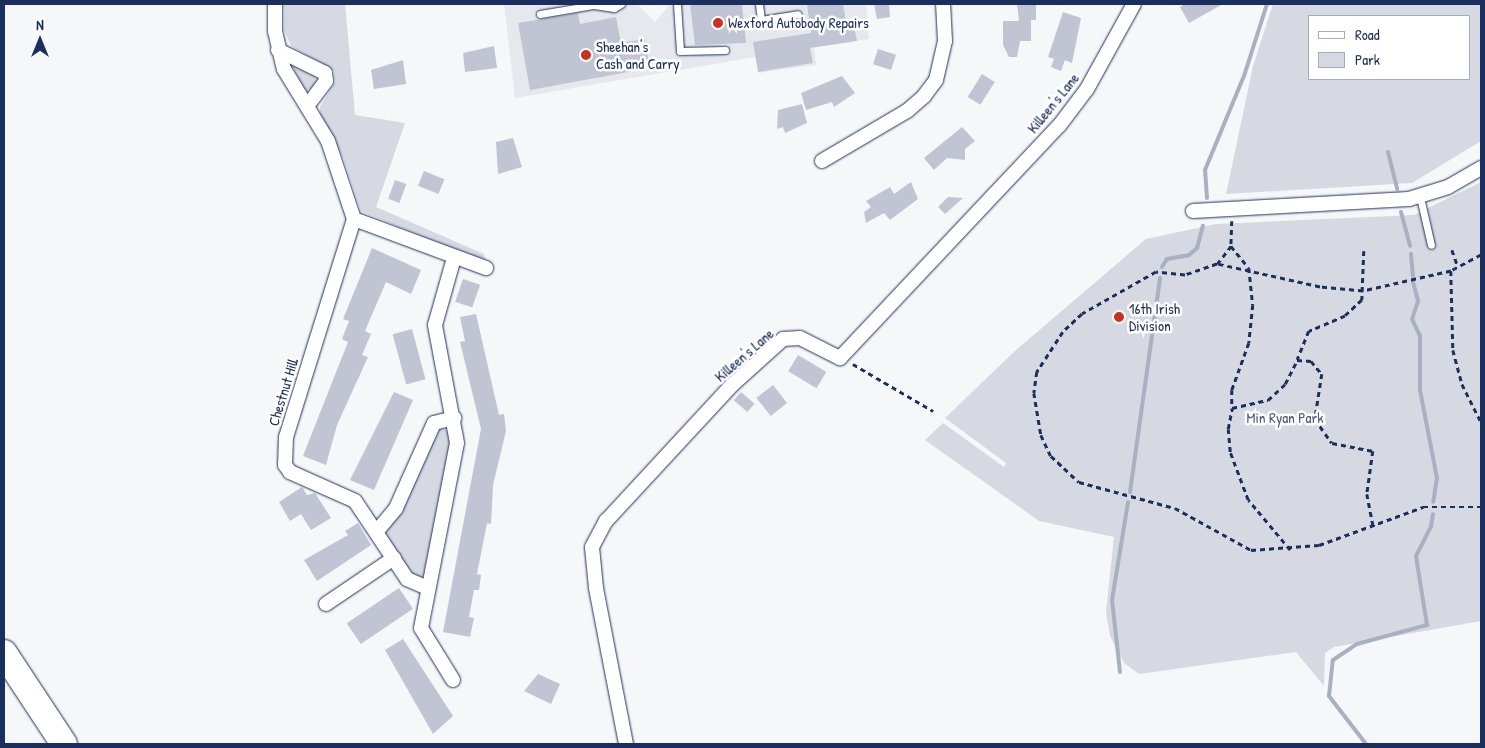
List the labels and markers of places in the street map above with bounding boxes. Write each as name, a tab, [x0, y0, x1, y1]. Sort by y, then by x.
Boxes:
place label: Wexford Autobody Repairs	[728, 14, 869, 32]
marker: Wexford Autobody Repairs	[712, 17, 724, 29]
place label: Sheehan's Cash and Carry	[596, 37, 680, 72]
marker: Sheehan's Cash and Carry	[580, 49, 592, 61]
place label: 16th Irish Division	[1129, 299, 1180, 334]
marker: 16th Irish Division	[1113, 311, 1125, 323]

